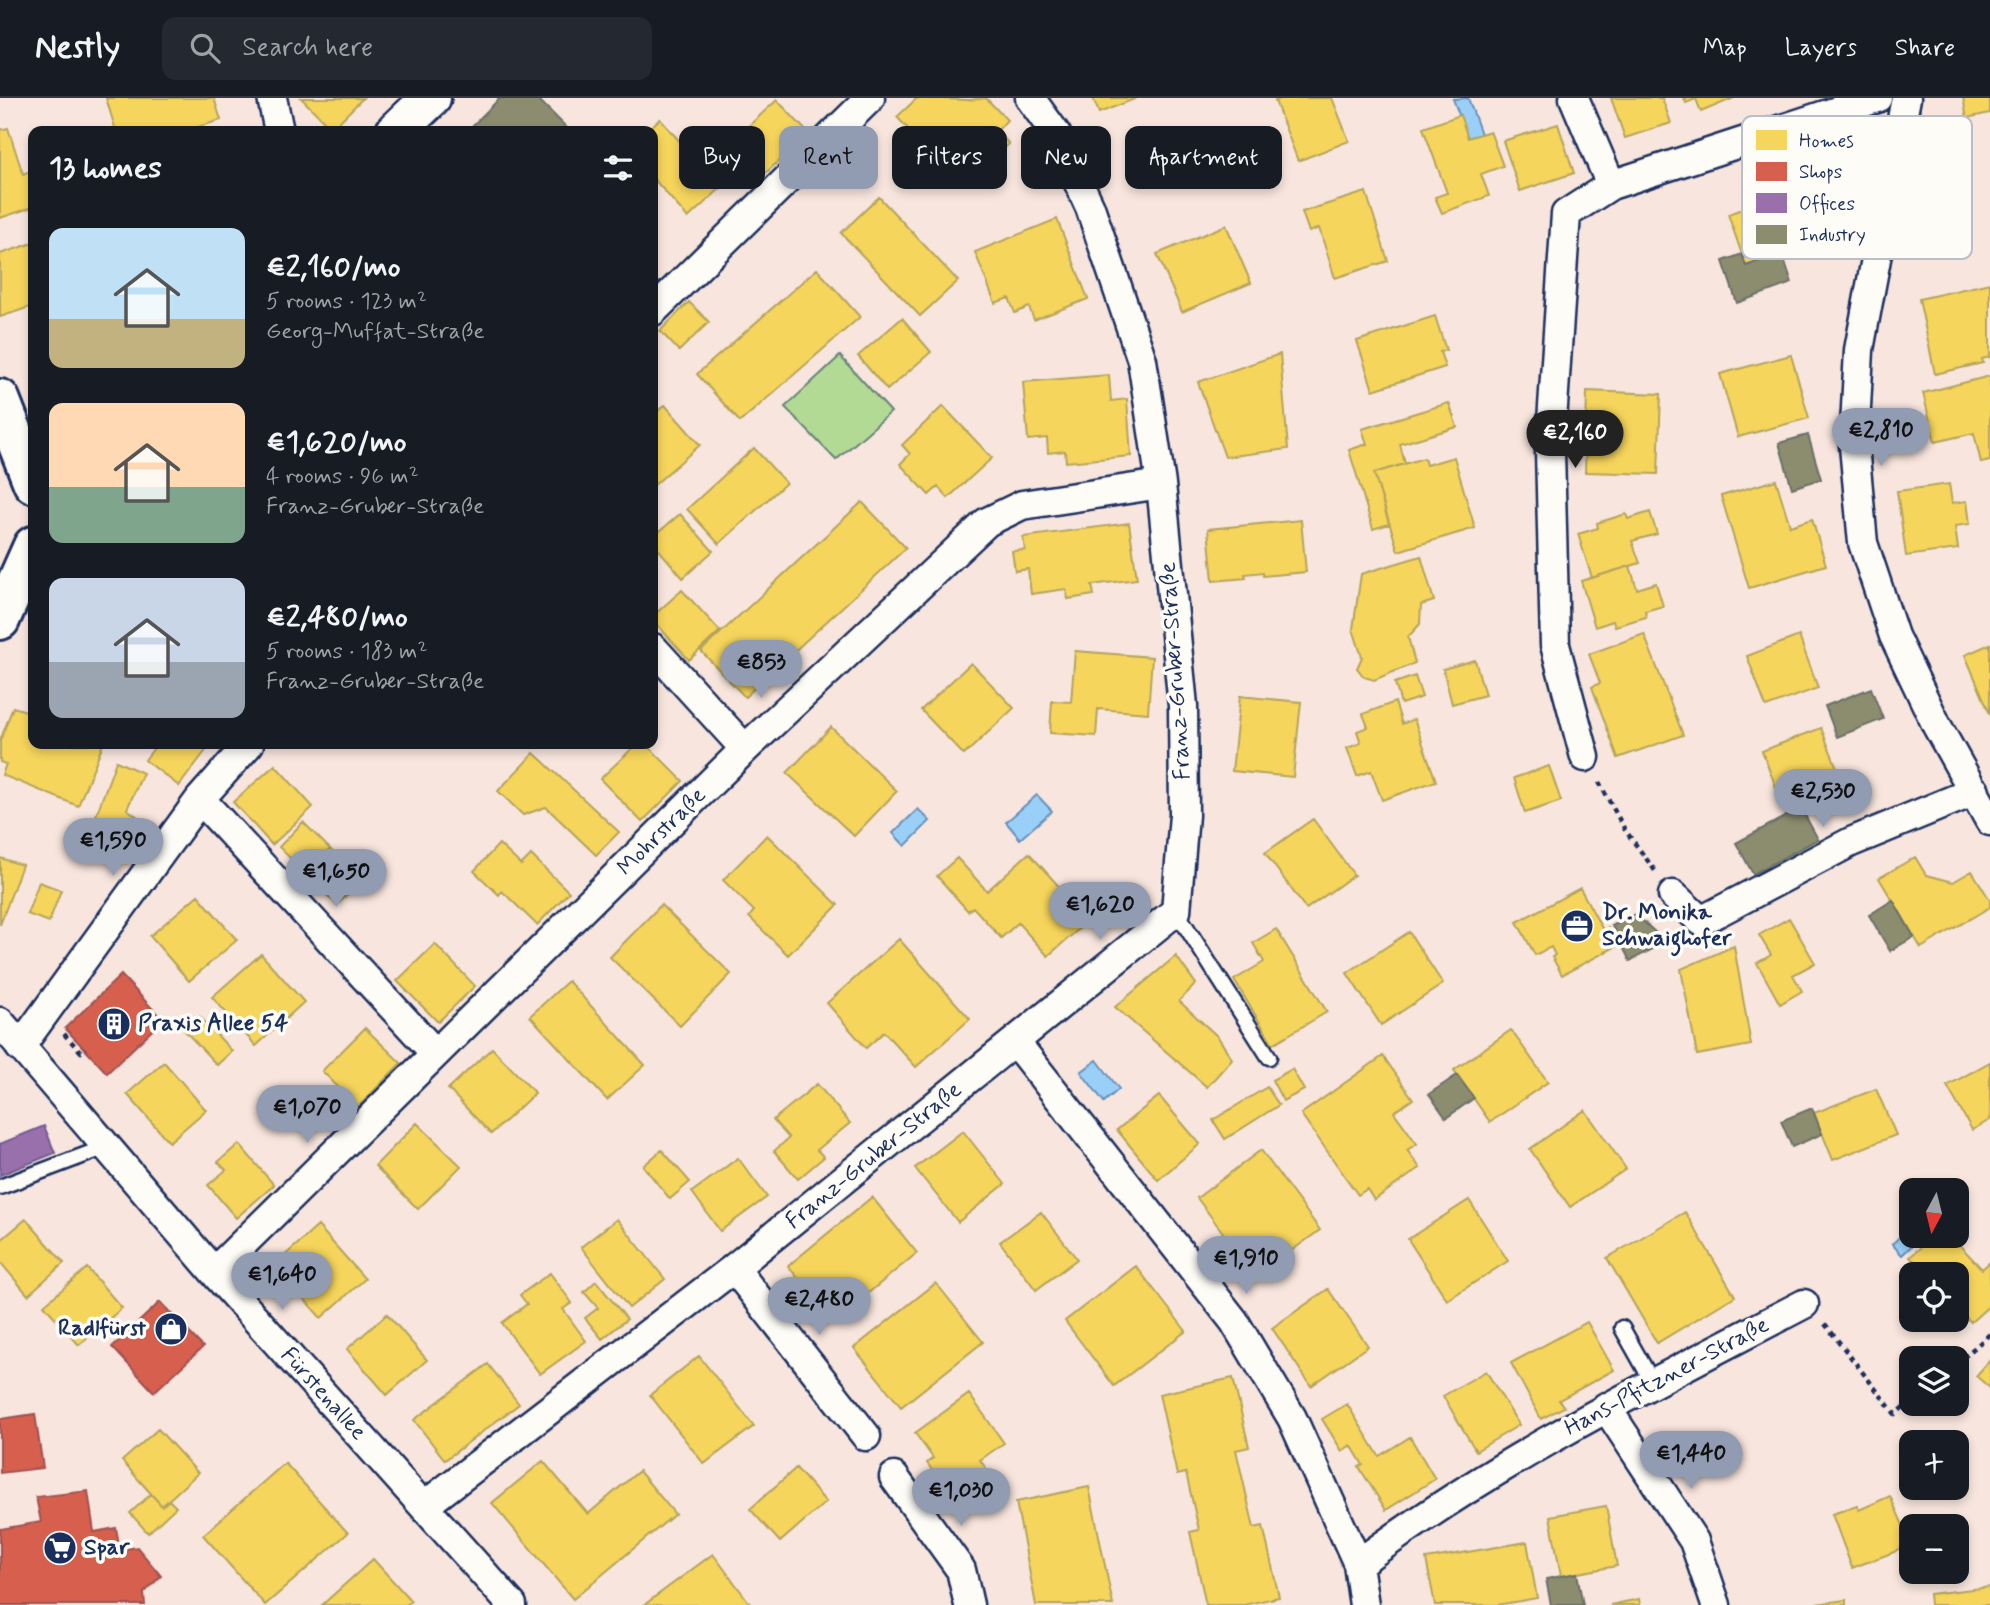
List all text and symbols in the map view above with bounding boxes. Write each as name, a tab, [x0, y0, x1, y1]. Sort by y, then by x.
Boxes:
search box	[162, 17, 652, 80]
text: Nestly	[35, 26, 120, 70]
icon: search	[186, 29, 224, 67]
text: Search here	[242, 31, 373, 65]
text: Map	[1703, 33, 1747, 64]
text: Layers	[1785, 33, 1857, 64]
text: Share	[1895, 33, 1955, 64]
legend	[1742, 116, 1972, 259]
chip: Buy	[679, 126, 765, 189]
chip: Rent	[779, 126, 878, 189]
chip: Filters	[892, 126, 1007, 189]
chip: New	[1021, 126, 1111, 189]
chip: Apartment	[1125, 126, 1282, 189]
text: Homes	[1799, 129, 1854, 154]
text: 13 homes	[49, 149, 162, 188]
icon: filters	[599, 149, 637, 187]
text: Shops	[1799, 160, 1842, 185]
text: Offices	[1799, 192, 1855, 217]
text: Industry	[1799, 223, 1866, 248]
text: €2,160/mo	[266, 248, 400, 287]
icon: home	[105, 256, 189, 340]
text: 5 rooms · 123 m²	[266, 287, 427, 317]
text: Georg-Muffat-Straße	[266, 317, 485, 347]
pin: €2,810	[1824, 408, 1938, 468]
pin: €2,160	[1518, 410, 1632, 470]
text: €2,810	[1848, 416, 1914, 446]
text: €2,160	[1543, 418, 1607, 448]
text: €1,620/mo	[266, 423, 407, 462]
icon: home	[105, 431, 189, 515]
text: 4 rooms · 96 m²	[266, 462, 419, 492]
text: Franz-Gruber-Straße	[266, 492, 484, 522]
street label: Franz-Gruber-Straße	[1153, 561, 1199, 781]
text: €2,480/mo	[266, 598, 408, 637]
icon: home	[105, 606, 189, 690]
text: 5 rooms · 183 m²	[266, 637, 427, 667]
pin: €853	[720, 640, 802, 700]
text: €853	[736, 648, 786, 678]
text: Franz-Gruber-Straße	[266, 667, 484, 697]
pin: €2,530	[1766, 770, 1880, 829]
text: €2,530	[1790, 777, 1856, 807]
street label: Mohrstraße	[611, 781, 713, 883]
pin: €1,590	[56, 818, 170, 878]
text: €1,590	[79, 826, 147, 856]
pin: €1,650	[279, 850, 393, 909]
text: €1,650	[302, 857, 370, 887]
pin: €1,620	[1043, 882, 1157, 942]
text: €1,620	[1065, 890, 1135, 920]
place label: Dr. Monika Schwaighofer	[1602, 898, 1733, 957]
office icon: Dr. Monika Schwaighofer	[1558, 907, 1596, 945]
building icon: Praxis Allee 54	[95, 1005, 133, 1043]
place label: Praxis Allee 54	[138, 1009, 288, 1039]
street label: Franz-Gruber-Straße	[780, 1076, 968, 1236]
pin: €1,070	[250, 1086, 364, 1145]
text: €1,070	[272, 1093, 342, 1123]
north arrow	[1899, 1178, 1969, 1248]
map controls	[1899, 1178, 1969, 1584]
pin: €1,910	[1189, 1236, 1303, 1296]
text: €1,910	[1213, 1244, 1279, 1274]
pin: €1,640	[225, 1252, 339, 1312]
text: €1,640	[247, 1260, 317, 1290]
button: locate	[1899, 1262, 1969, 1332]
pin: €2,480	[762, 1278, 876, 1337]
text: €2,480	[784, 1285, 854, 1315]
shop icon: Radlfürst	[152, 1310, 190, 1348]
street label: Hans-Pfitzner-Straße	[1560, 1310, 1774, 1444]
place label: Radlfürst	[58, 1314, 147, 1344]
street label: Fürstenallee	[273, 1341, 373, 1447]
button: layers	[1899, 1346, 1969, 1416]
button: +	[1899, 1430, 1969, 1500]
pin: €1,440	[1634, 1432, 1748, 1491]
text: €1,440	[1656, 1439, 1726, 1469]
pin: €1,030	[904, 1468, 1018, 1528]
text: €1,030	[928, 1476, 994, 1506]
button: −	[1899, 1514, 1969, 1584]
supermarket icon: Spar	[41, 1529, 79, 1567]
place label: Spar	[84, 1533, 131, 1563]

